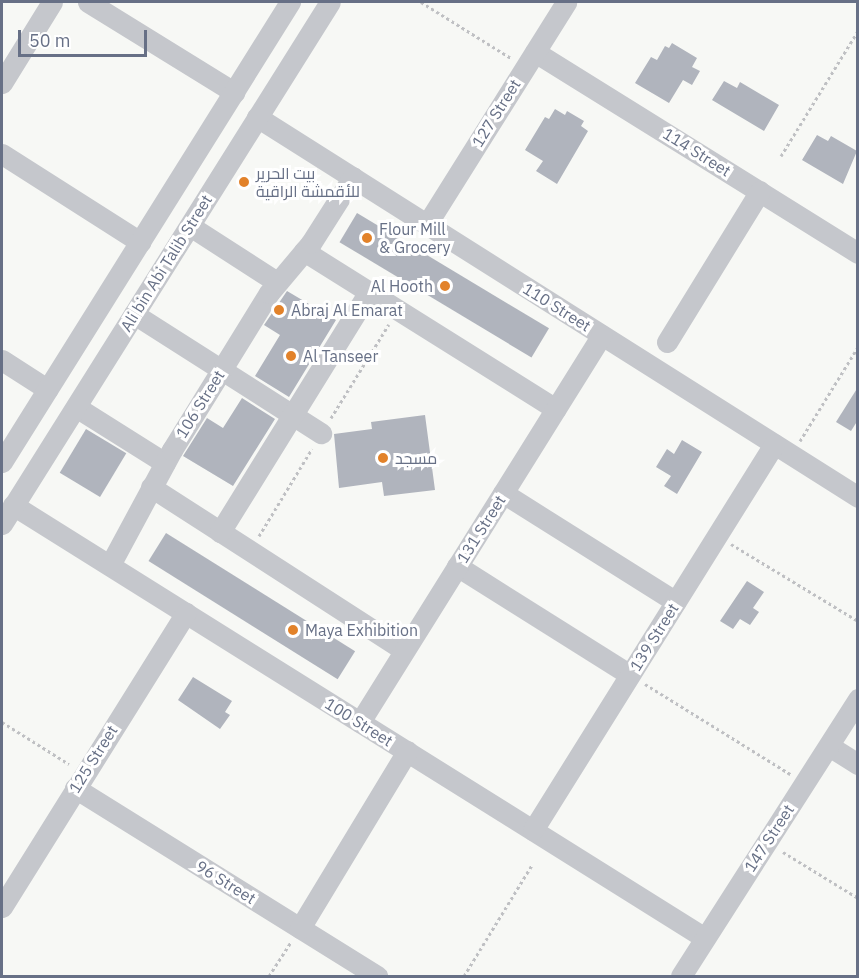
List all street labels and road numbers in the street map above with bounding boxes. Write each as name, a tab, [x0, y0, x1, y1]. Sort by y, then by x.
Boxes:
street label: 127 Street	[468, 75, 524, 151]
street label: 114 Street	[659, 124, 735, 180]
street label: Ali bin Abi Talib Street	[116, 191, 216, 335]
street label: 110 Street	[519, 279, 595, 335]
street label: 106 Street	[172, 366, 228, 442]
street label: 131 Street	[453, 491, 509, 567]
street label: 139 Street	[626, 599, 682, 675]
street label: 100 Street	[321, 694, 397, 750]
street label: 125 Street	[65, 721, 121, 797]
street label: 147 Street	[740, 801, 798, 875]
street label: 96 Street	[193, 856, 259, 908]

